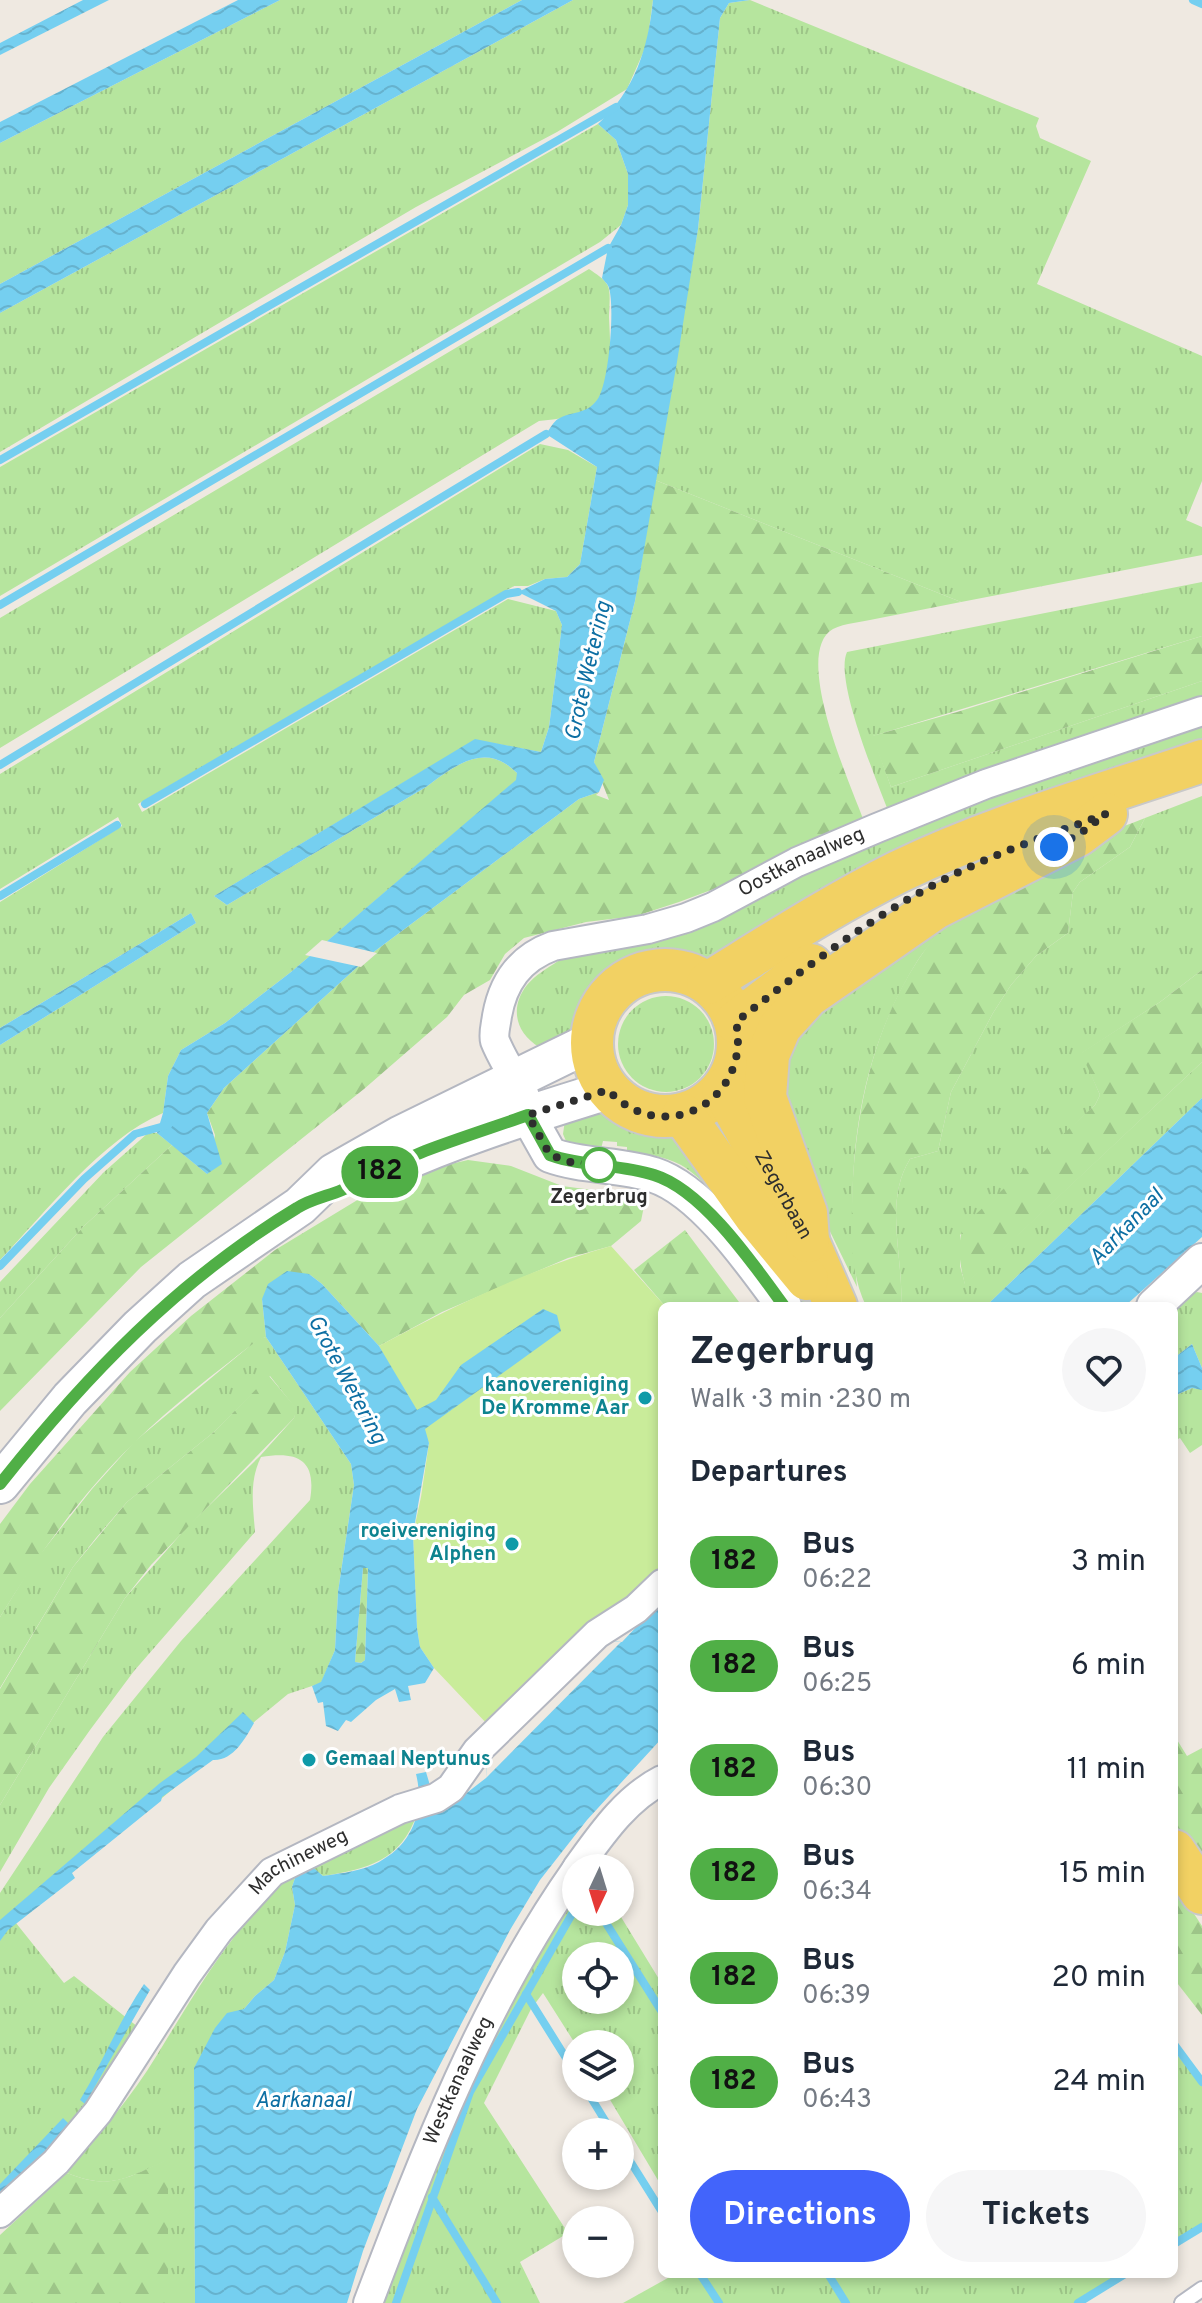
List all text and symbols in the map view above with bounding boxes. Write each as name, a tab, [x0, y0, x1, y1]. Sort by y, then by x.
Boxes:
water label: Grote Wetering	[560, 598, 618, 743]
street label: Oostkanaalweg	[734, 822, 869, 904]
your location	[1034, 827, 1074, 867]
line badge: 182	[334, 1146, 426, 1198]
street label: Zegerbaan	[747, 1146, 818, 1244]
marker: Zegerbrug	[582, 1148, 616, 1182]
text: 182	[357, 1154, 403, 1190]
water label: Aarkanaal	[1084, 1183, 1171, 1272]
place label: Zegerbrug	[550, 1185, 648, 1211]
water label: Grote Wetering	[301, 1311, 392, 1450]
button: heart	[1062, 1328, 1146, 1412]
text: Zegerbrug	[690, 1329, 875, 1378]
place label: kanovereniging De Kromme Aar	[481, 1373, 630, 1422]
text: Walk · 3 min · 230 m	[690, 1384, 911, 1417]
marker: kanovereniging De Kromme Aar	[636, 1389, 654, 1407]
text: Departures	[690, 1455, 848, 1492]
place label: roeivereniging Alphen	[361, 1519, 496, 1568]
text: Bus	[802, 1527, 855, 1564]
marker: roeivereniging Alphen	[503, 1535, 521, 1553]
text: 182	[711, 1544, 757, 1580]
text: 3 min	[1071, 1544, 1146, 1581]
text: 06:22	[802, 1564, 872, 1597]
text: Bus	[802, 1631, 855, 1668]
text: 182	[711, 1648, 757, 1684]
text: 6 min	[1071, 1648, 1146, 1685]
text: 06:25	[802, 1668, 872, 1701]
text: Bus	[802, 1735, 855, 1772]
place label: Gemaal Neptunus	[325, 1747, 491, 1773]
marker: Gemaal Neptunus	[300, 1751, 318, 1769]
text: 182	[711, 1752, 757, 1788]
text: 11 min	[1067, 1752, 1146, 1789]
text: 06:30	[802, 1772, 872, 1805]
street label: Machineweg	[244, 1823, 353, 1901]
text: Bus	[802, 1839, 855, 1876]
north arrow	[562, 1854, 634, 1926]
map controls	[562, 1854, 634, 2278]
text: 182	[711, 1856, 757, 1892]
text: 15 min	[1059, 1856, 1146, 1893]
text: 06:34	[802, 1876, 872, 1909]
button: locate	[562, 1942, 634, 2014]
text: Bus	[802, 1943, 855, 1980]
text: 182	[711, 1960, 757, 1996]
text: 20 min	[1051, 1960, 1146, 1997]
text: 06:39	[802, 1980, 871, 2013]
street label: Westkanaalweg	[418, 2012, 500, 2149]
button: layers	[562, 2030, 634, 2102]
text: Bus	[802, 2047, 855, 2084]
text: 182	[711, 2064, 757, 2100]
text: 24 min	[1052, 2064, 1146, 2101]
text: 06:43	[802, 2084, 872, 2117]
water label: Aarkanaal	[255, 2088, 352, 2115]
button: +	[562, 2118, 634, 2190]
button: Directions	[690, 2170, 910, 2262]
button: Tickets	[926, 2170, 1146, 2262]
button: −	[562, 2206, 634, 2278]

